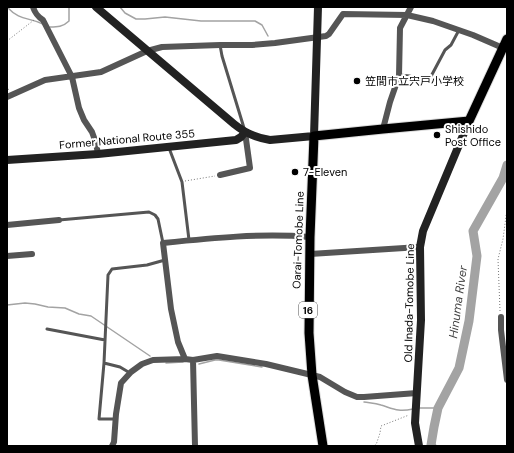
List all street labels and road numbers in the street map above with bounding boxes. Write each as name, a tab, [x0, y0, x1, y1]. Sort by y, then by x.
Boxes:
street label: Former National Route 355	[59, 126, 196, 152]
street label: Oarai-Tomobe Line	[289, 191, 307, 289]
street label: Old Inada-Tomobe Line	[401, 243, 417, 363]
road number: 16	[299, 302, 317, 318]

